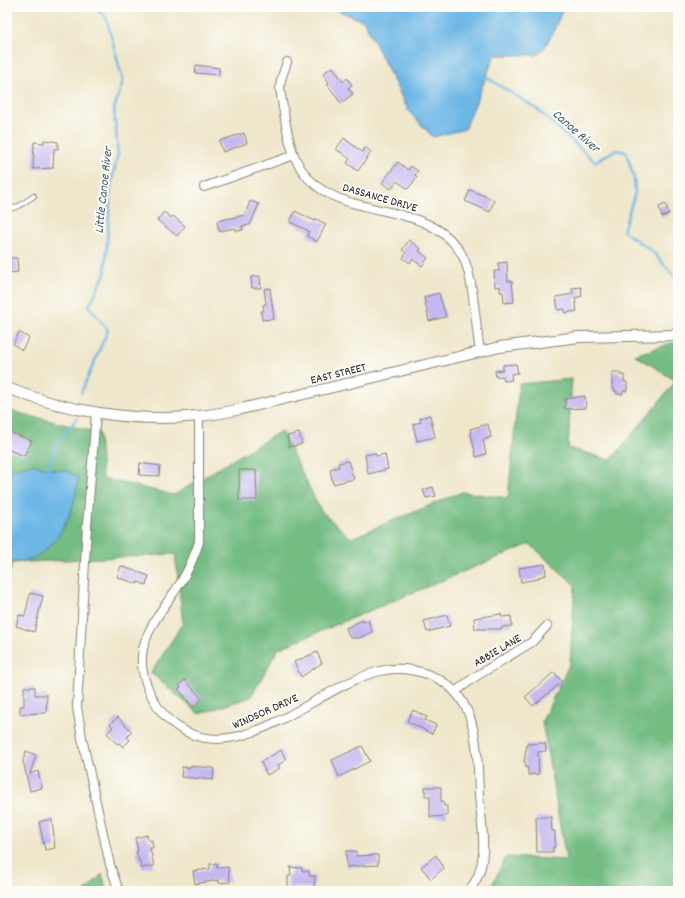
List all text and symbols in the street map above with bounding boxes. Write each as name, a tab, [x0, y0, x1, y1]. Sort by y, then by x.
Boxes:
water label: Canoe River	[547, 106, 605, 159]
water label: Little Canoe River	[91, 144, 119, 234]
street label: DASSANCE DRIVE	[340, 180, 419, 217]
street label: EAST STREET	[309, 359, 368, 390]
street label: ABBIE LANE	[471, 630, 525, 672]
street label: WINDSOR DRIVE	[230, 690, 302, 734]

